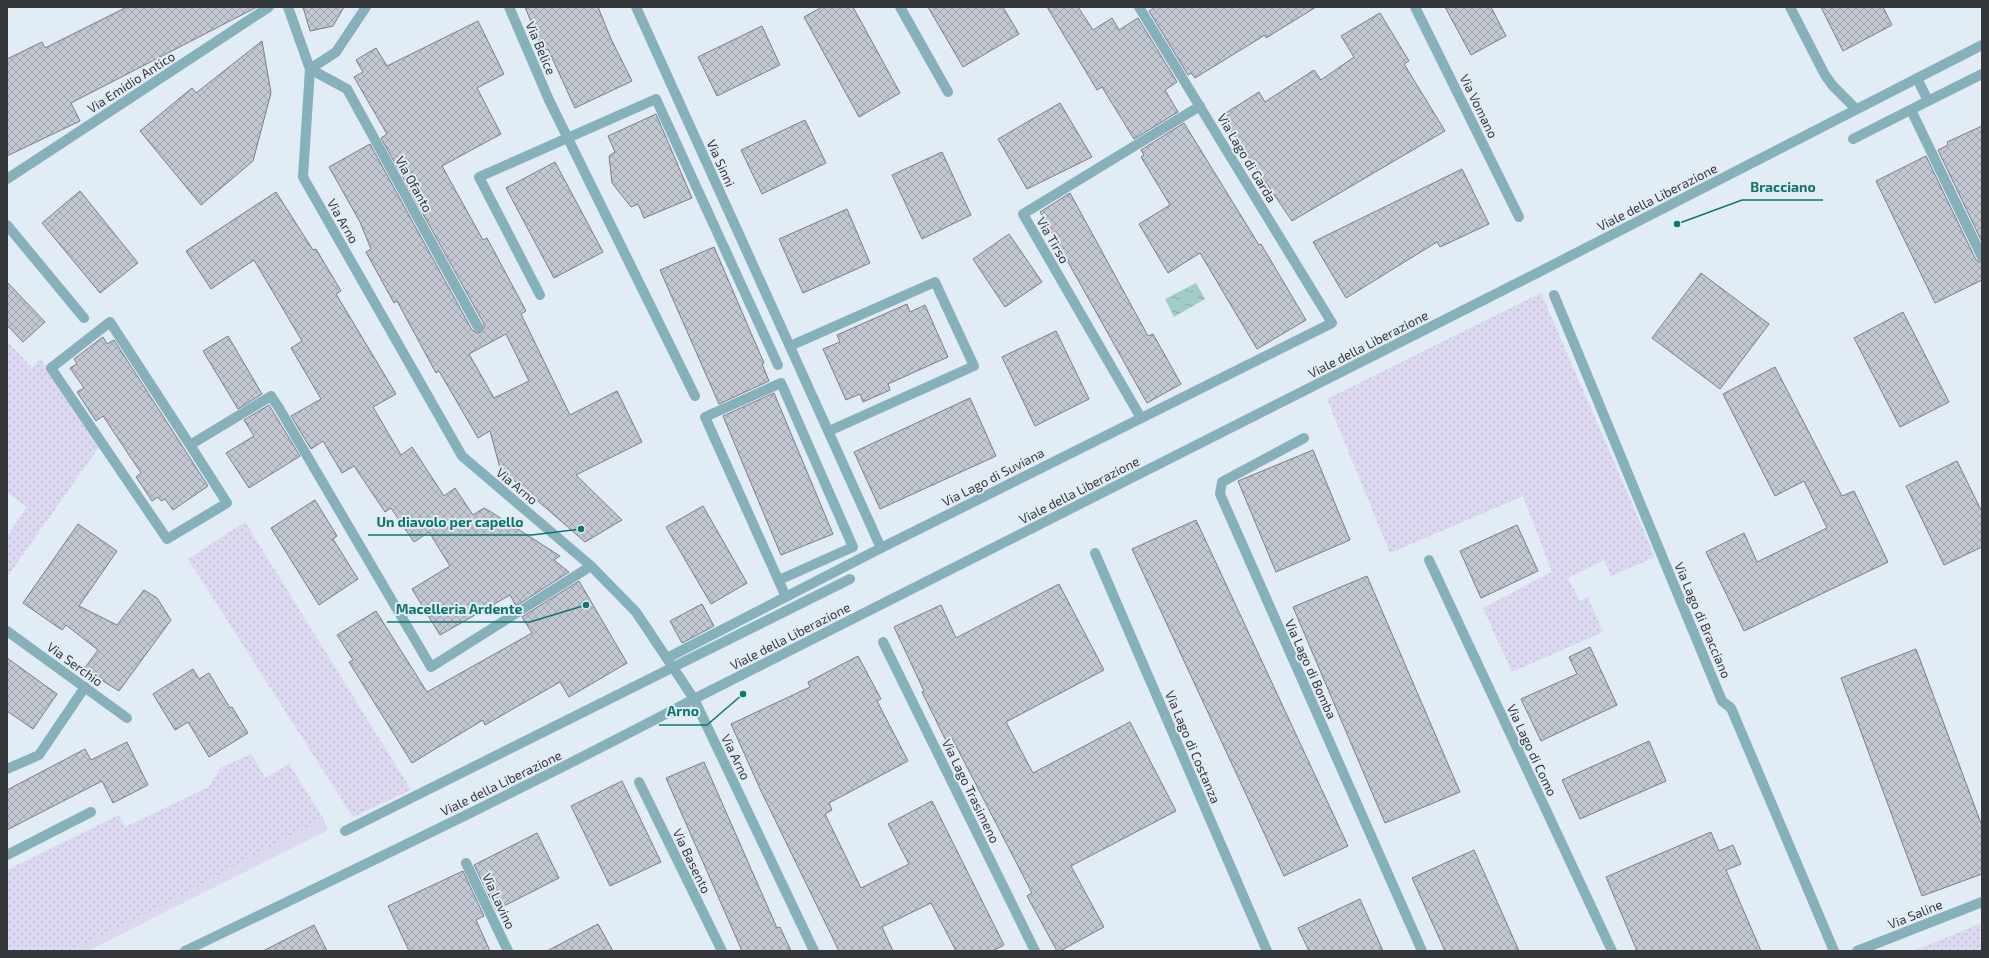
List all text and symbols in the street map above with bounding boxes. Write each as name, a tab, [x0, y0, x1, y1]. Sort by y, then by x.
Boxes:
street label: Via Belice	[523, 19, 559, 77]
street label: Via Emidio Antico	[84, 48, 178, 116]
street label: Via Vomano	[1457, 71, 1501, 141]
street label: Via Lago di Garda	[1214, 111, 1280, 205]
street label: Via Sinni	[704, 137, 738, 189]
street label: Via Ofanto	[392, 153, 436, 215]
street label: Viale della Liberazione	[1594, 160, 1720, 234]
callout: Bracciano	[1742, 174, 1823, 200]
text: Bracciano	[1750, 178, 1816, 195]
street label: Via Arno	[324, 196, 362, 246]
street label: Via Tirso	[1033, 214, 1073, 266]
street label: Viale della Liberazione	[1305, 307, 1431, 381]
street label: Via Lago di Suviana	[939, 444, 1047, 510]
street label: Viale della Liberazione	[1016, 453, 1142, 527]
street label: Via Arno	[493, 464, 541, 508]
callout: Un diavolo per capello	[368, 509, 532, 535]
text: Un diavolo per capello	[377, 513, 524, 530]
street label: Via Lago di Bracciano	[1671, 560, 1735, 680]
callout: Macelleria Ardente	[387, 596, 530, 622]
street label: Viale della Liberazione	[727, 599, 853, 673]
text: Macelleria Ardente	[396, 600, 522, 617]
street label: Via Lago di Bomba	[1282, 617, 1340, 721]
street label: Via Serchio	[44, 638, 106, 690]
street label: Via Lago di Costanza	[1162, 688, 1224, 806]
callout: Arno	[659, 699, 707, 725]
street label: Via Lago di Como	[1504, 701, 1560, 799]
text: Arno	[667, 702, 699, 719]
street label: Via Arno	[718, 731, 754, 783]
street label: Via Lago Trasimeno	[939, 736, 1003, 846]
street label: Viale della Liberazione	[438, 747, 564, 819]
street label: Via Basento	[669, 826, 715, 896]
street label: Via Lavino	[479, 870, 519, 932]
street label: Via Saline	[1885, 896, 1945, 932]

